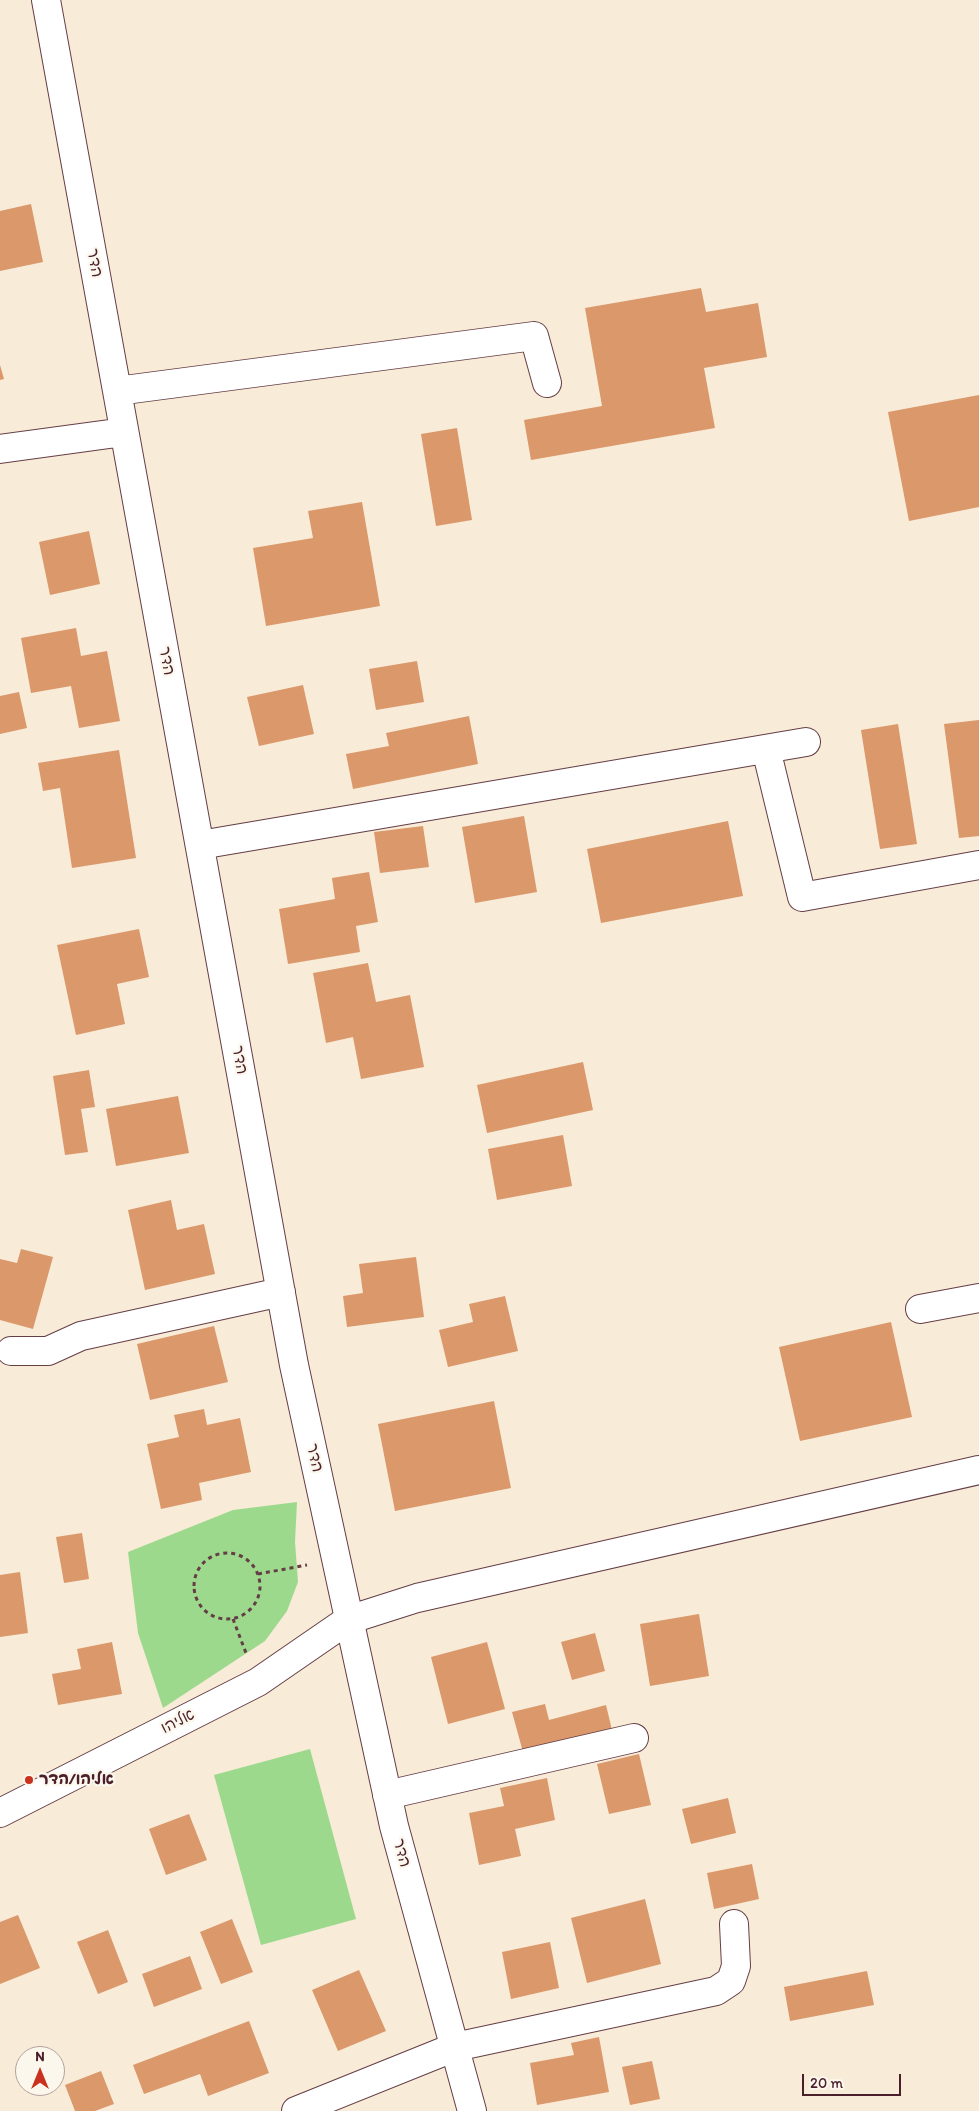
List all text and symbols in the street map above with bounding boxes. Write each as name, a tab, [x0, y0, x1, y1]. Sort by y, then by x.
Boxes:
street label: הדר	[82, 247, 106, 279]
street label: הדר	[154, 645, 178, 677]
street label: הדר	[227, 1044, 251, 1076]
street label: הדר	[302, 1442, 326, 1474]
street label: אליהו	[158, 1705, 198, 1739]
place label: אליהו/הדר	[39, 1770, 114, 1790]
marker: אליהו/הדר	[23, 1774, 35, 1786]
street label: הדר	[388, 1837, 414, 1869]
north arrow	[15, 2046, 65, 2096]
text: N	[35, 2048, 45, 2065]
scale bar	[804, 2064, 903, 2096]
text: 20 m	[810, 2074, 843, 2092]

